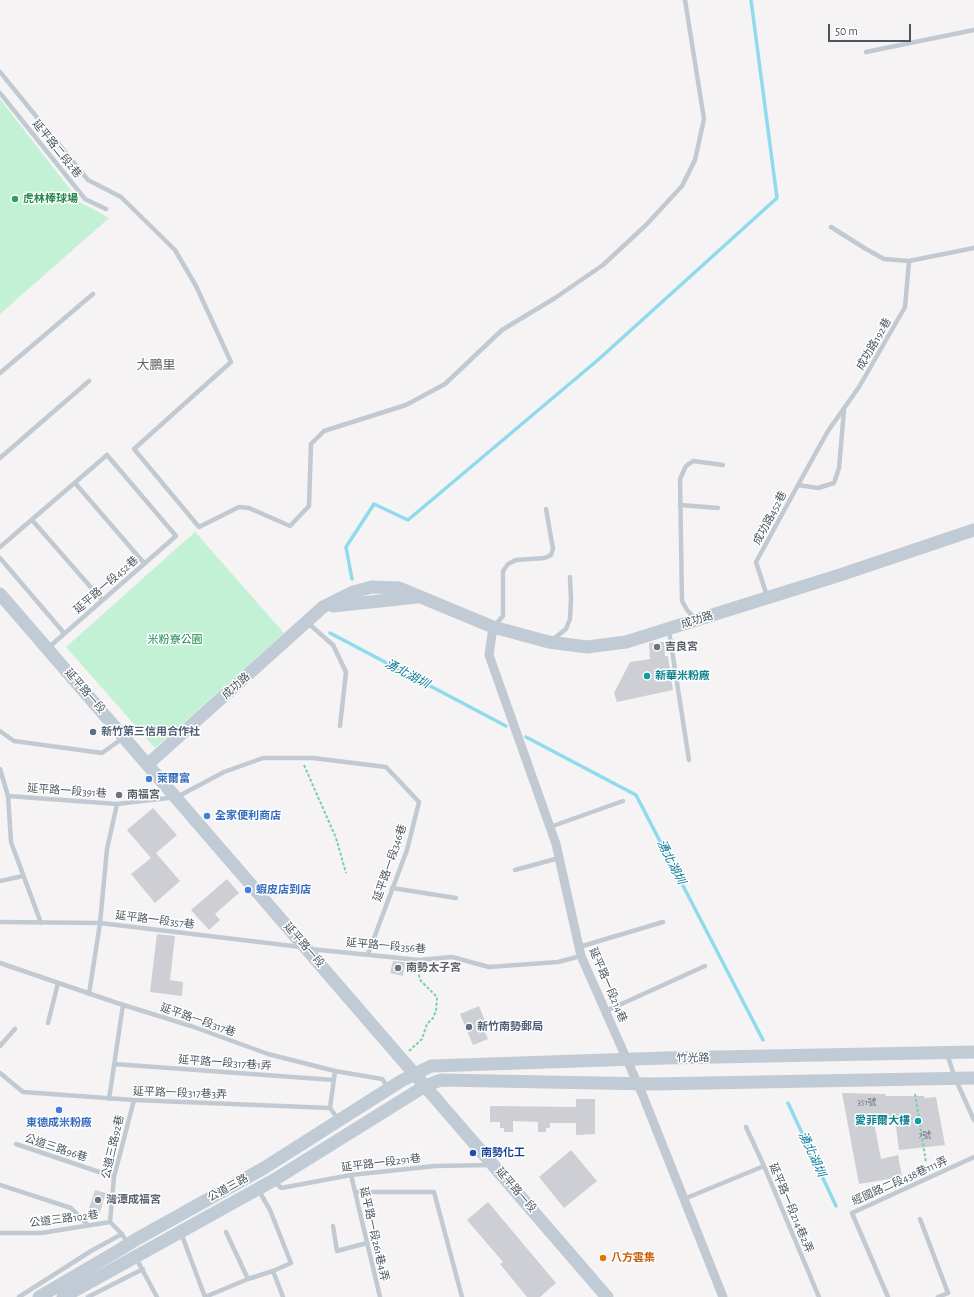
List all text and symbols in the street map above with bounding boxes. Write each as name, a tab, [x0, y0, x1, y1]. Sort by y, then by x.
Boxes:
scale bar	[830, 16, 913, 42]
text: 50 m	[835, 25, 858, 37]
street label: 延平路二段2巷	[30, 117, 84, 181]
place label: 虎林棒球場	[23, 192, 78, 206]
marker: 虎林棒球場	[10, 194, 20, 204]
street label: 成功路192巷	[854, 316, 894, 372]
district label: 大鵬里	[137, 357, 175, 373]
street label: 成功路452巷	[750, 489, 790, 547]
street label: 延平路一段452巷	[71, 553, 141, 617]
street label: 成功路	[679, 609, 715, 631]
park label: 米粉寮公園	[148, 633, 202, 647]
place label: 吉良宮	[665, 640, 698, 654]
marker: 吉良宮	[652, 642, 662, 652]
water label: 湧北湖圳	[382, 656, 432, 692]
street label: 延平路一段	[62, 666, 108, 716]
place label: 新華米粉廠	[655, 669, 710, 683]
street label: 成功路	[219, 670, 253, 702]
marker: 新華米粉廠	[642, 671, 652, 681]
place label: 新竹第三信用合作社	[101, 725, 200, 739]
marker: 新竹第三信用合作社	[88, 727, 98, 737]
place label: 萊爾富	[157, 772, 190, 786]
marker: 萊爾富	[144, 774, 154, 784]
street label: 延平路一段391巷	[27, 782, 107, 800]
place label: 南福宮	[127, 788, 160, 802]
marker: 南福宮	[114, 790, 124, 800]
place label: 全家便利商店	[215, 809, 281, 823]
marker: 全家便利商店	[202, 811, 212, 821]
street label: 延平路一段346巷	[371, 823, 409, 903]
water label: 湧北湖圳	[654, 837, 688, 887]
place label: 蝦皮店到店	[256, 883, 311, 897]
marker: 蝦皮店到店	[243, 885, 253, 895]
street label: 延平路一段357巷	[115, 909, 195, 931]
street label: 延平路一段	[281, 920, 327, 970]
street label: 延平路一段356巷	[345, 936, 427, 956]
street label: 延平路一段214巷	[586, 946, 630, 1024]
place label: 南勢太子宮	[406, 961, 461, 975]
marker: 南勢太子宮	[393, 963, 403, 973]
street label: 延平路一段317巷	[159, 1001, 237, 1039]
place label: 新竹南勢郵局	[477, 1020, 543, 1034]
marker: 新竹南勢郵局	[464, 1022, 474, 1032]
street label: 竹光路	[676, 1051, 710, 1065]
street label: 延平路一段317巷1弄	[178, 1053, 272, 1073]
street label: 延平路一段317巷3弄	[133, 1085, 227, 1101]
house number: 351號	[857, 1097, 877, 1107]
marker: 東德成米粉廠	[54, 1105, 64, 1115]
street label: 公道三路92巷	[99, 1114, 127, 1180]
place label: 愛菲爾大樓	[855, 1114, 910, 1128]
place label: 東德成米粉廠	[26, 1116, 92, 1130]
marker: 愛菲爾大樓	[913, 1116, 923, 1126]
water label: 湧北湖圳	[795, 1129, 829, 1179]
house number: 7號	[919, 1130, 931, 1140]
street label: 公道三路96巷	[23, 1132, 89, 1164]
place label: 南勢化工	[481, 1146, 525, 1160]
marker: 南勢化工	[468, 1148, 478, 1158]
street label: 延平路一段291巷	[341, 1152, 421, 1174]
street label: 經國路二段438巷111弄	[850, 1154, 950, 1208]
street label: 延平路一段214巷2弄	[766, 1161, 816, 1255]
street label: 延平路一段	[493, 1165, 539, 1215]
street label: 公道三路	[206, 1172, 250, 1204]
street label: 延平路一段261巷4弄	[357, 1186, 391, 1282]
place label: 灣潭成福宮	[106, 1193, 161, 1207]
marker: 灣潭成福宮	[93, 1195, 103, 1205]
street label: 公道三路102巷	[29, 1208, 99, 1230]
place label: 八方雲集	[611, 1251, 655, 1265]
marker: 八方雲集	[598, 1253, 608, 1263]

